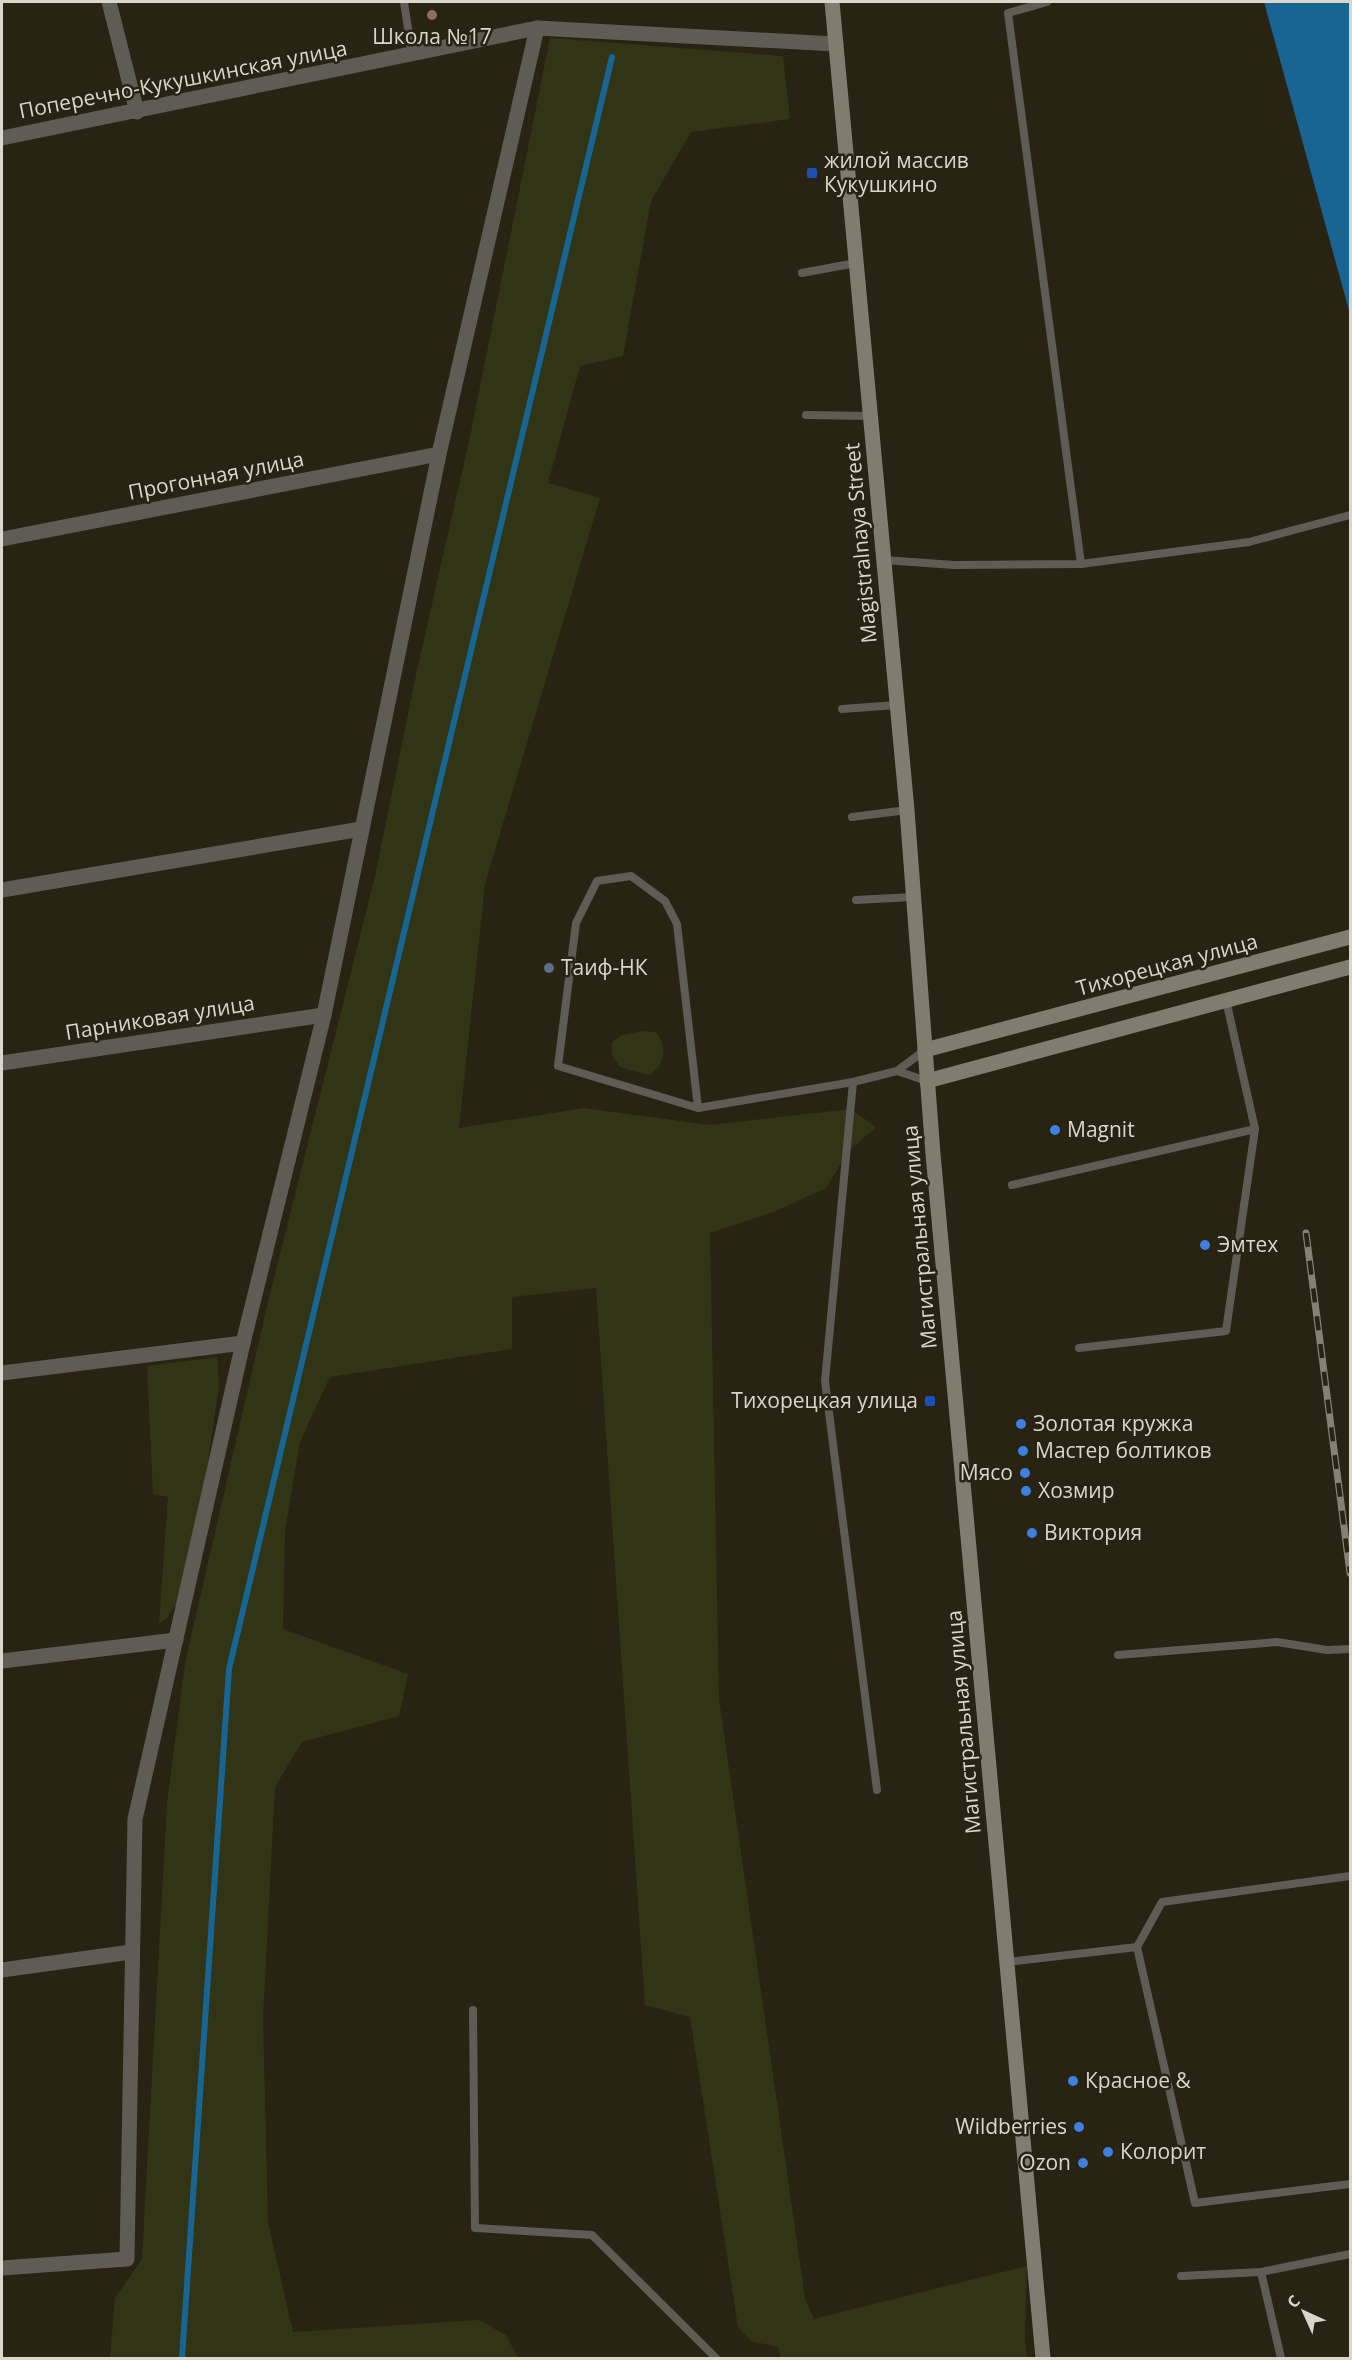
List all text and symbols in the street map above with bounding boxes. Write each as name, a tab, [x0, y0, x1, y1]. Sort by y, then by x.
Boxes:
marker: Школа №17	[425, 8, 439, 22]
place label: Школа №17	[372, 22, 492, 50]
street label: Поперечно-Кукушкинская улица	[16, 33, 349, 125]
place label: жилой массив Кукушкино	[824, 146, 969, 198]
marker: жилой массив Кукушкино	[805, 166, 819, 180]
street label: Magistralnaya Street	[837, 442, 883, 645]
street label: Прогонная улица	[126, 444, 306, 506]
street label: Тихорецкая улица	[1073, 926, 1261, 1002]
place label: Таиф-НК	[561, 953, 648, 981]
marker: Таиф-НК	[542, 961, 556, 975]
street label: Парниковая улица	[63, 988, 257, 1046]
place label: Magnit	[1067, 1115, 1135, 1143]
marker: Magnit	[1048, 1123, 1062, 1137]
street label: Магистральная улица	[895, 1124, 943, 1350]
place label: Эмтех	[1217, 1230, 1278, 1258]
marker: Эмтех	[1198, 1238, 1212, 1252]
place label: Тихорецкая улица	[731, 1386, 918, 1414]
marker: Тихорецкая улица	[923, 1394, 937, 1408]
place label: Золотая кружка	[1033, 1409, 1193, 1437]
marker: Золотая кружка	[1014, 1417, 1028, 1431]
place label: Мастер болтиков	[1035, 1436, 1212, 1464]
marker: Мастер болтиков	[1016, 1444, 1030, 1458]
place label: Мясо	[960, 1458, 1013, 1486]
marker: Мясо	[1018, 1466, 1032, 1480]
place label: Хозмир	[1038, 1476, 1115, 1504]
marker: Хозмир	[1019, 1484, 1033, 1498]
place label: Виктория	[1044, 1518, 1142, 1546]
marker: Виктория	[1025, 1526, 1039, 1540]
street label: Магистральная улица	[939, 1609, 987, 1835]
place label: Красное &	[1085, 2066, 1192, 2094]
marker: Красное &	[1066, 2074, 1080, 2088]
place label: Wildberries	[955, 2112, 1067, 2140]
marker: Wildberries	[1072, 2120, 1086, 2134]
place label: Колорит	[1120, 2137, 1206, 2165]
marker: Колорит	[1101, 2145, 1115, 2159]
place label: Ozon	[1019, 2148, 1071, 2176]
marker: Ozon	[1076, 2156, 1090, 2170]
north arrow	[1274, 2282, 1334, 2342]
text: С	[1282, 2290, 1305, 2313]

